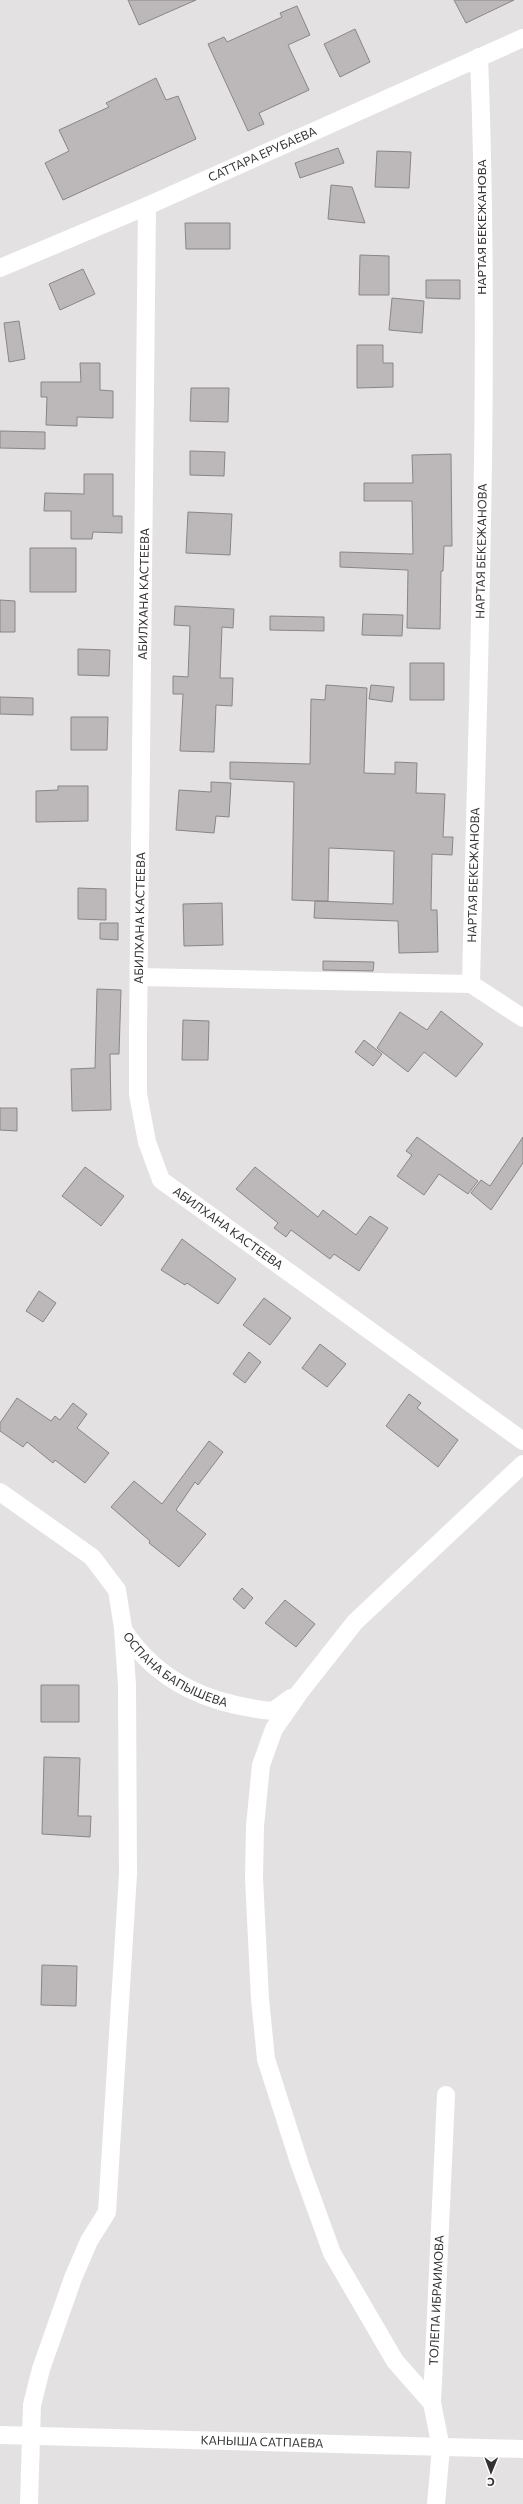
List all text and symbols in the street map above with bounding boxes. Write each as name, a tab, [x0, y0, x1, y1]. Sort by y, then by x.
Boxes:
street label: САТТАРА ЕРУБАЕВА	[206, 123, 318, 184]
street label: НАРТАЯ БЕКЕЖАНОВА	[474, 159, 488, 295]
street label: НАРТАЯ БЕКЕЖАНОВА	[472, 483, 489, 619]
street label: АБИЛХАНА КАСТЕЕВА	[135, 528, 151, 660]
street label: НАРТАЯ БЕКЕЖАНОВА	[464, 807, 481, 943]
street label: АБИЛХАНА КАСТЕЕВА	[131, 852, 147, 984]
street label: АБИЛХАНА КАСТЕЕВА	[171, 1183, 286, 1272]
street label: ОСПАНА БАПЫШЕВА	[121, 1629, 230, 1709]
street label: ТОЛЕПА ИБРАИМОВА	[426, 2235, 446, 2366]
street label: КАНЫША САТПАЕВА	[200, 2432, 323, 2450]
north arrow	[471, 2452, 511, 2492]
text: С	[486, 2476, 495, 2489]

